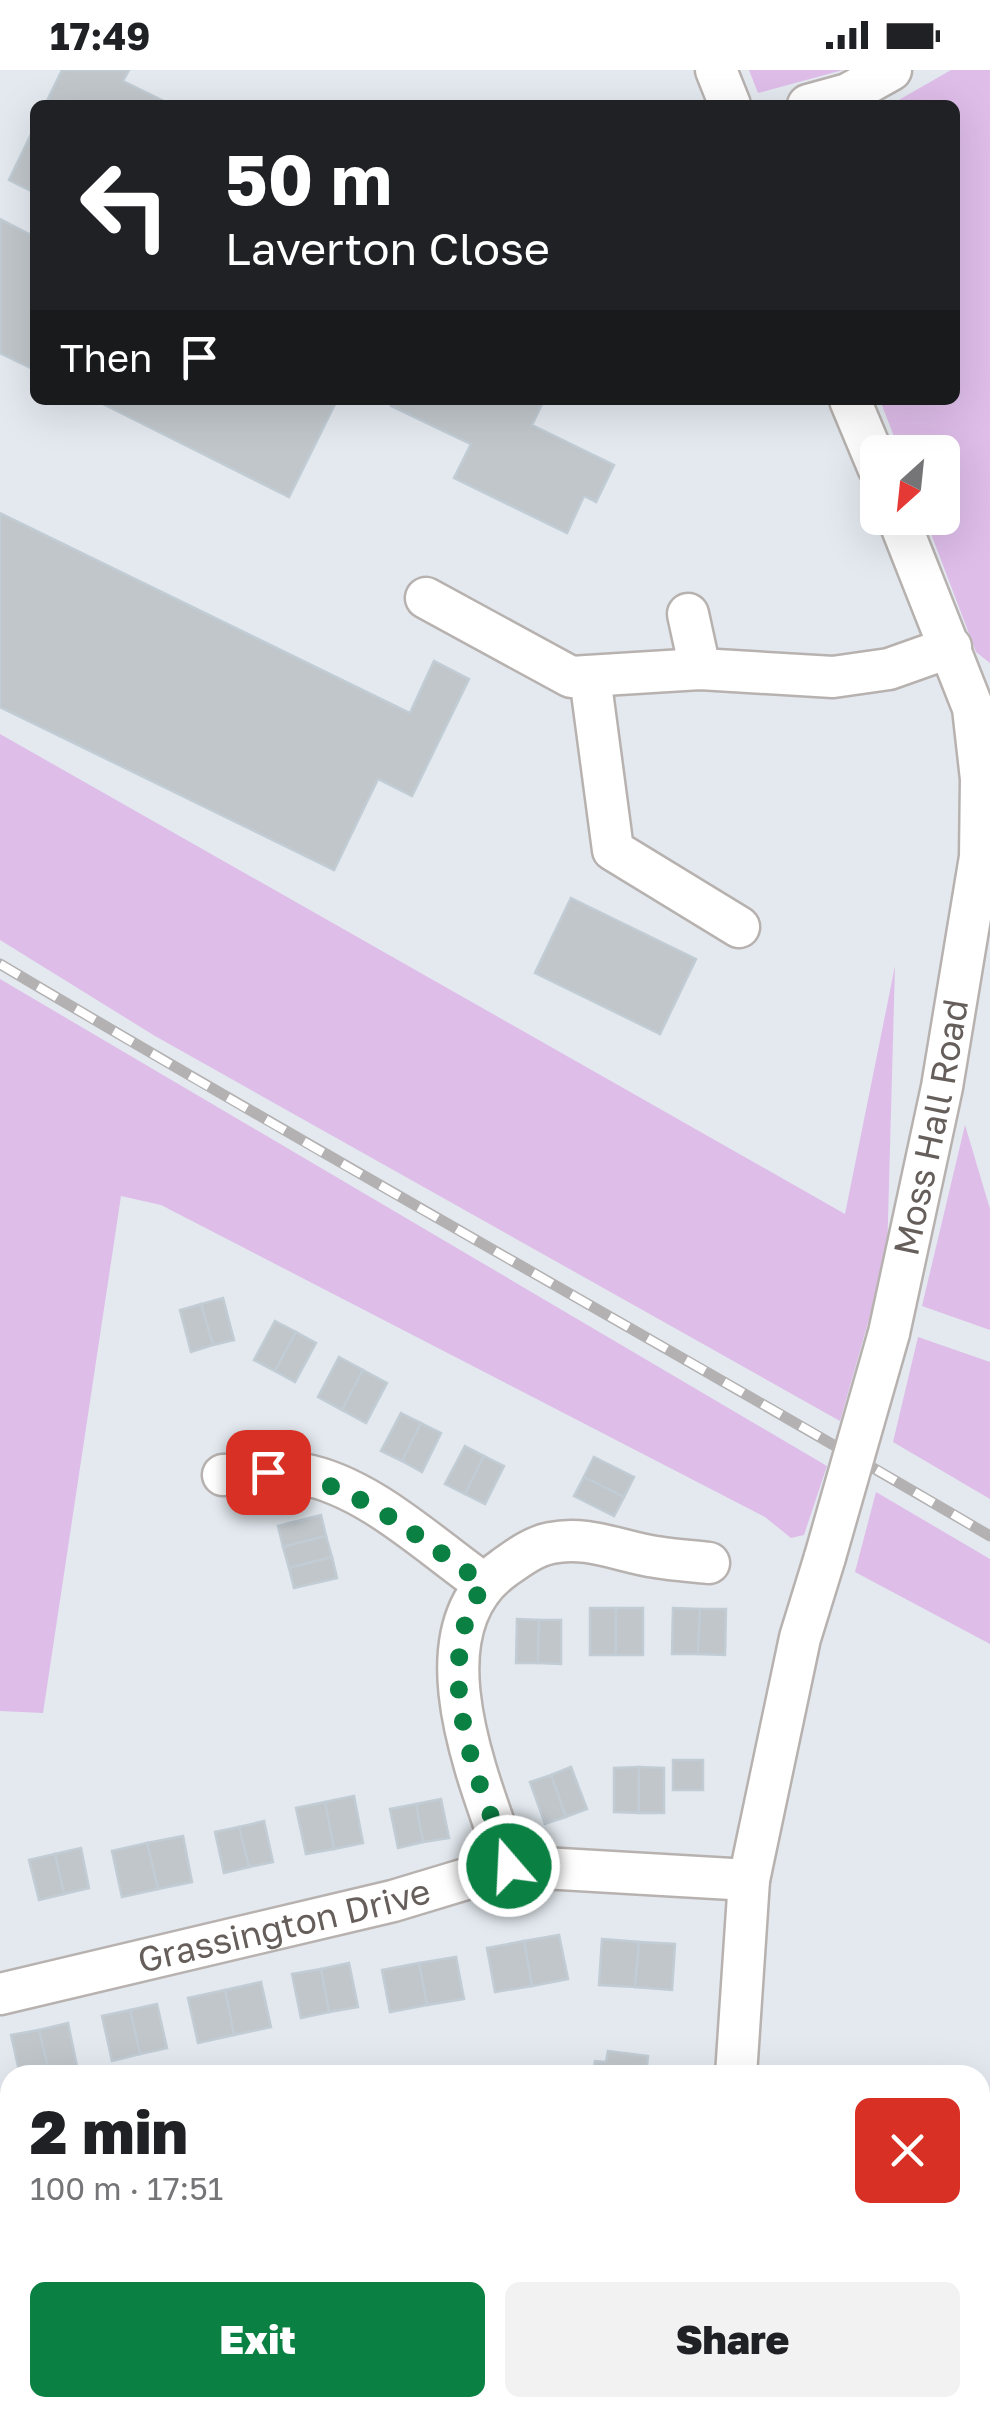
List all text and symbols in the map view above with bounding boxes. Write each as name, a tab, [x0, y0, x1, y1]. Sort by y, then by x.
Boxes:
text: 17:49	[50, 13, 150, 58]
text: 50 m	[225, 136, 392, 220]
icon: left	[60, 140, 190, 270]
text: Laverton Close	[225, 221, 550, 275]
icon: arrive	[172, 330, 227, 385]
text: Then	[60, 335, 152, 380]
north arrow	[860, 435, 960, 535]
map controls	[860, 435, 960, 535]
street label: Moss Hall Road	[884, 996, 976, 1259]
pin	[226, 1430, 311, 1515]
icon: arrive	[241, 1445, 296, 1500]
position arrow	[457, 1814, 561, 1918]
street label: Grassington Drive	[133, 1869, 435, 1981]
text: 2 min	[30, 2095, 188, 2167]
button: close	[855, 2098, 960, 2203]
text: 100 m · 17:51	[30, 2169, 223, 2207]
button: Exit	[30, 2282, 485, 2397]
button: Share	[505, 2282, 960, 2397]

